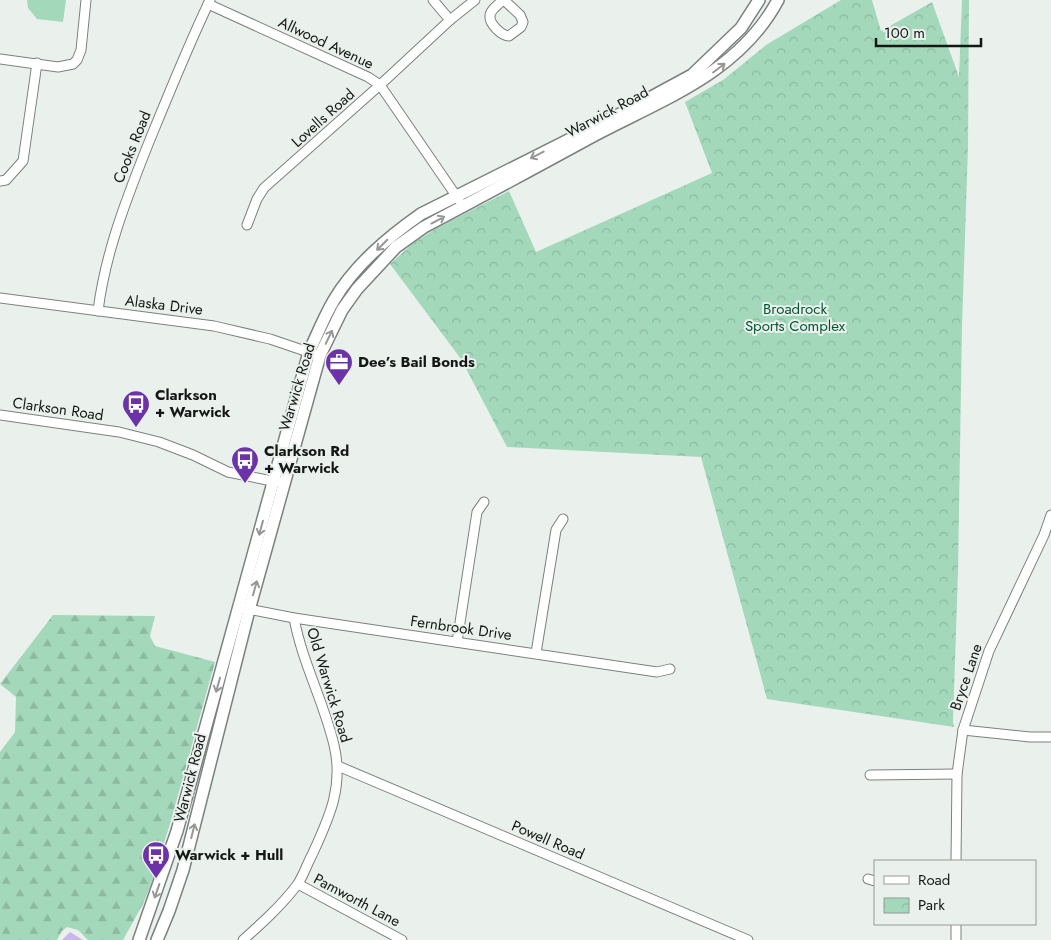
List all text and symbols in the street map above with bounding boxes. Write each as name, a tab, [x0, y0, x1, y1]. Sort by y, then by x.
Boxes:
street label: Allwood Avenue	[275, 11, 378, 75]
scale bar	[876, 15, 981, 47]
text: 100 m	[884, 22, 925, 44]
one-way arrow	[712, 63, 726, 73]
street label: Warwick Road	[562, 81, 652, 143]
street label: Lovells Road	[286, 84, 360, 152]
street label: Cooks Road	[108, 108, 156, 186]
one-way arrow	[530, 151, 545, 160]
one-way arrow	[430, 215, 445, 225]
one-way arrow	[376, 238, 388, 250]
street label: Alaska Drive	[124, 289, 204, 321]
park label: Broadrock Sports Complex	[745, 298, 846, 337]
one-way arrow	[325, 330, 334, 345]
street label: Warwick Road	[273, 340, 321, 434]
office icon: Dee’s Bail Bonds	[324, 347, 354, 386]
place label: Dee’s Bail Bonds	[358, 351, 475, 373]
place label: Clarkson + Warwick	[155, 384, 231, 423]
bus stop icon: Clarkson + Warwick	[121, 389, 151, 428]
street label: Clarkson Road	[11, 392, 105, 426]
place label: Clarkson Rd + Warwick	[264, 440, 349, 479]
bus stop icon: Clarkson Rd + Warwick	[230, 445, 260, 484]
one-way arrow	[255, 520, 265, 536]
one-way arrow	[250, 581, 260, 597]
street label: Fernbrook Drive	[409, 610, 513, 646]
street label: Old Warwick Road	[301, 625, 357, 745]
street label: Bryce Lane	[944, 640, 988, 713]
one-way arrow	[212, 677, 222, 693]
street label: Warwick Road	[168, 731, 212, 825]
street label: Powell Road	[508, 815, 588, 865]
one-way arrow	[188, 823, 198, 839]
bus stop icon: Warwick + Hull	[141, 840, 171, 879]
place label: Warwick + Hull	[175, 844, 283, 866]
legend	[874, 860, 1036, 925]
street label: Pamworth Lane	[310, 868, 405, 932]
text: Road	[918, 869, 950, 891]
one-way arrow	[152, 883, 161, 899]
text: Park	[918, 894, 945, 916]

